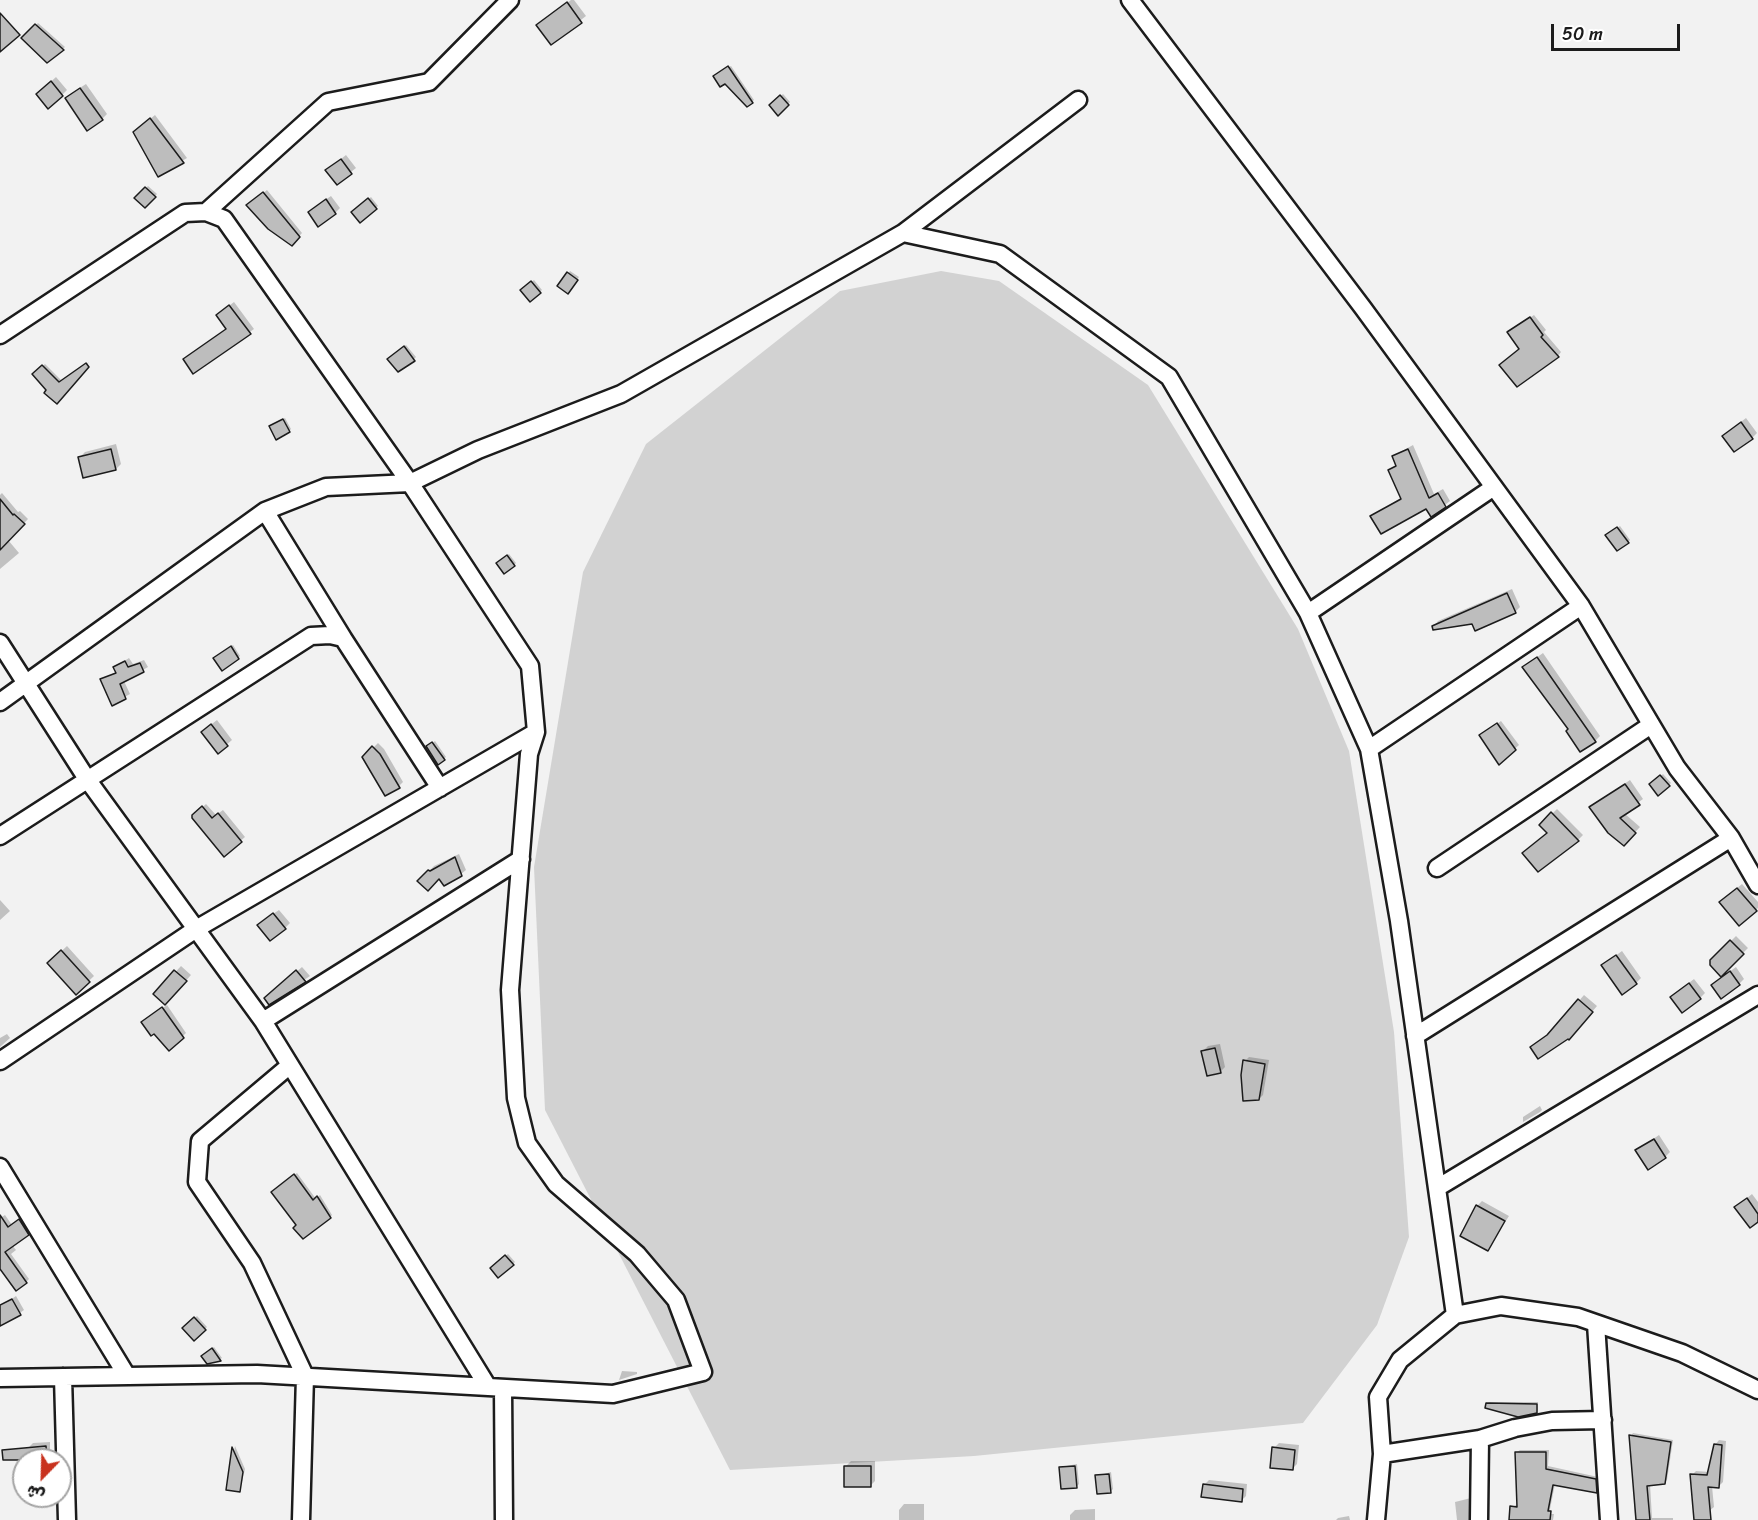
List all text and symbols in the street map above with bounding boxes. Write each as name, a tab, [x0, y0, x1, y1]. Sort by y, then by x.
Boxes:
scale bar	[1554, 12, 1683, 50]
text: 50 m	[1562, 18, 1603, 50]
north arrow	[12, 1448, 72, 1508]
text: ش	[22, 1476, 49, 1510]

